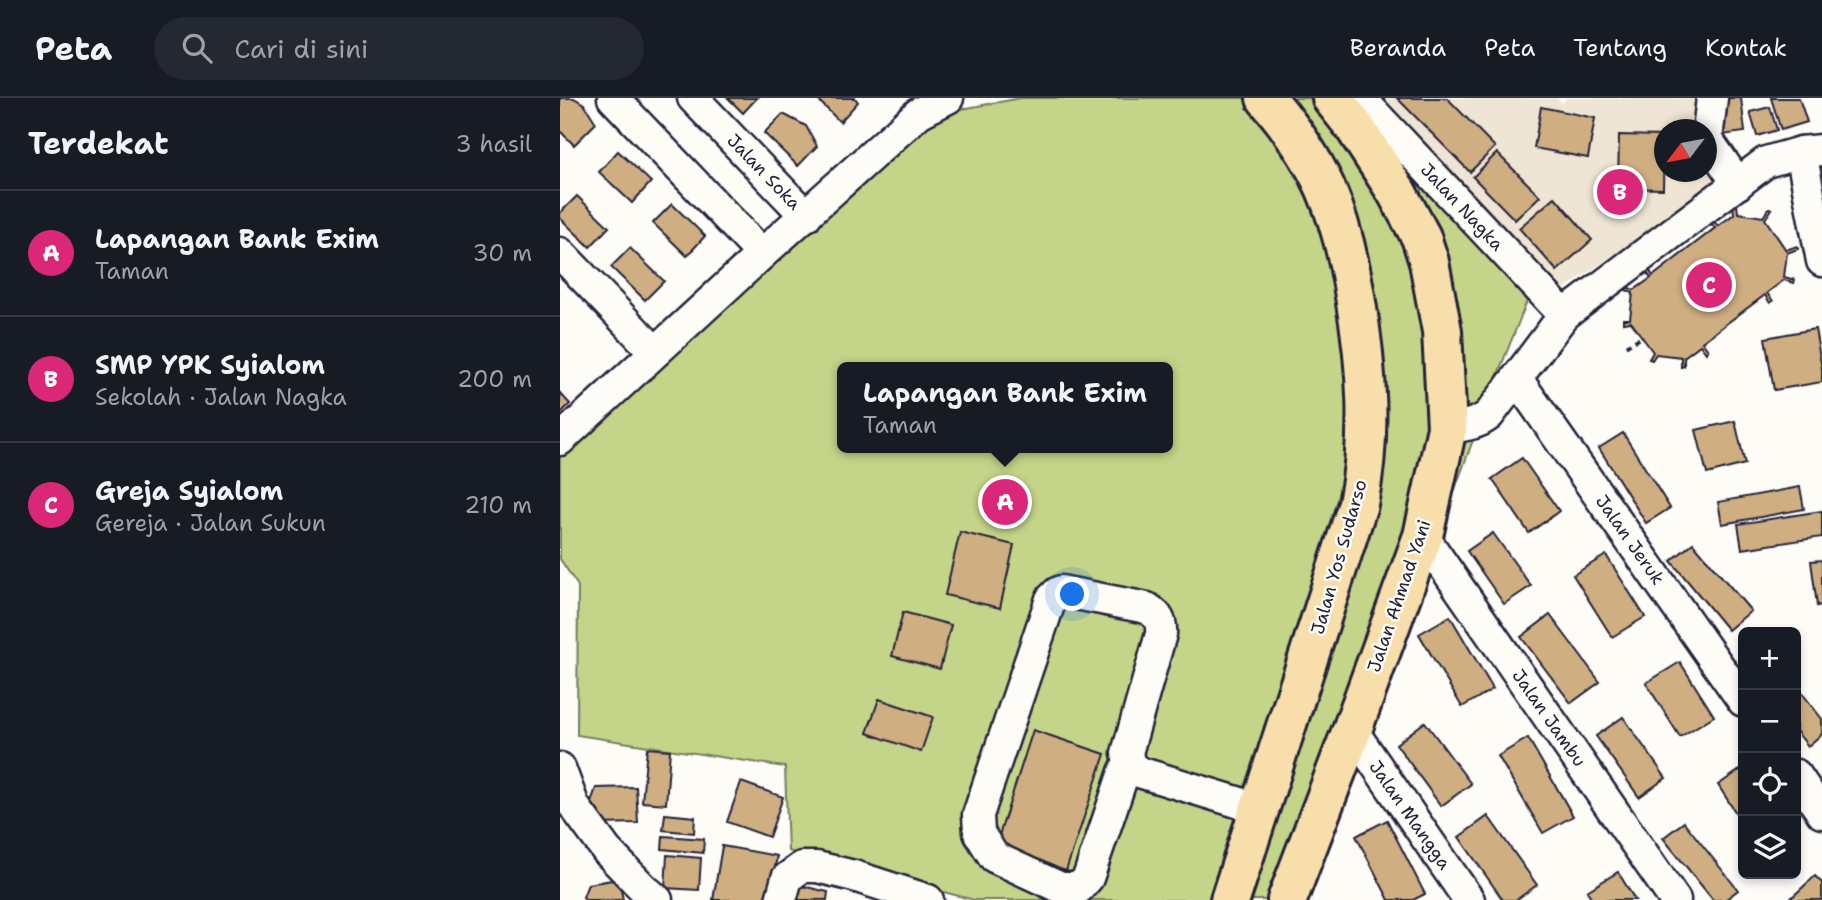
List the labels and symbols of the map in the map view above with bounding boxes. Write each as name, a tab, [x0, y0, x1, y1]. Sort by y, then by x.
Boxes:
north arrow	[1654, 119, 1717, 182]
street label: Jalan Soka	[722, 129, 806, 215]
street label: Jalan Nagka	[1415, 158, 1509, 256]
pin: B	[1597, 166, 1643, 218]
pin: C	[1686, 259, 1732, 311]
pin: A	[982, 476, 1028, 528]
street label: Jalan Yos Sudarso	[1305, 477, 1373, 637]
street label: Jalan Jeruk	[1590, 490, 1670, 590]
street label: Jalan Ahmad Yani	[1362, 517, 1436, 675]
your location	[1055, 577, 1089, 611]
street label: Jalan Jambu	[1507, 664, 1591, 772]
street label: Jalan Mangga	[1363, 756, 1457, 874]

